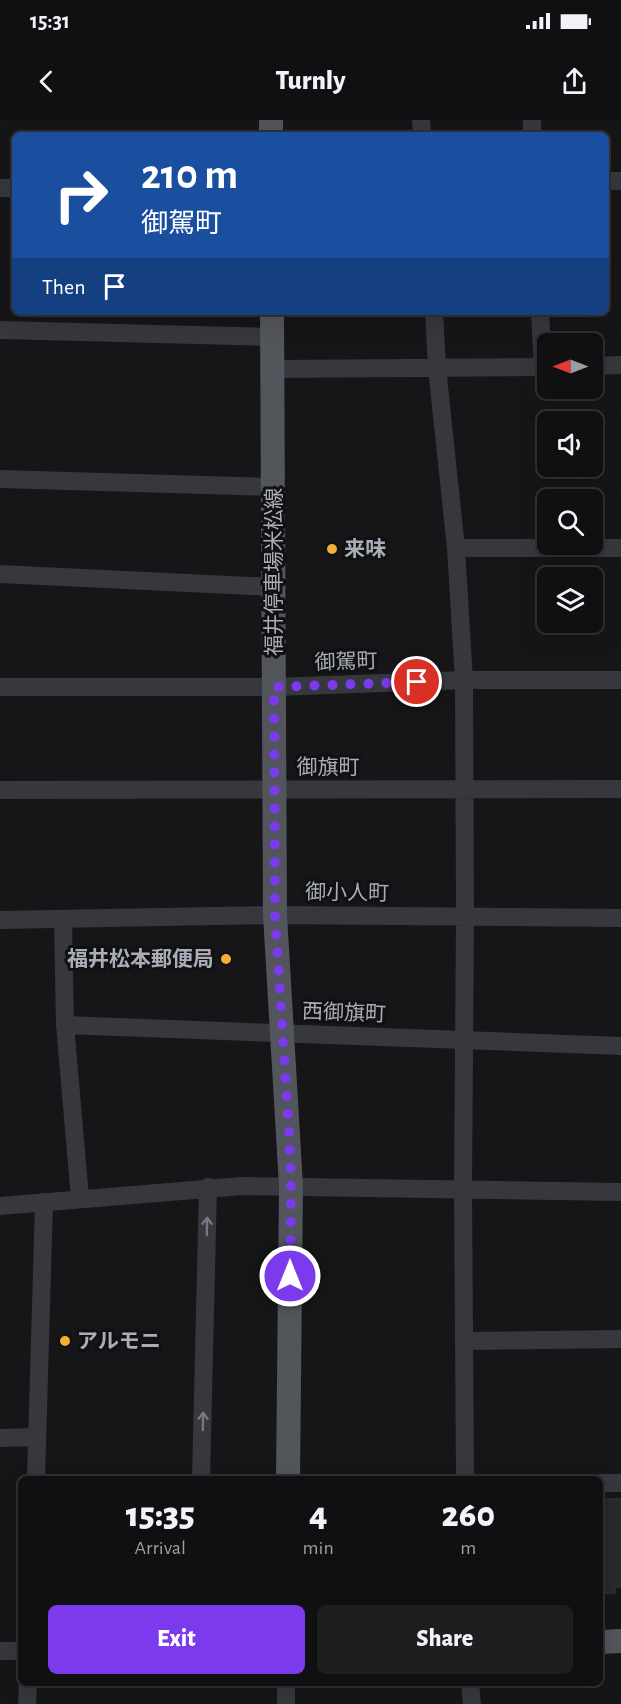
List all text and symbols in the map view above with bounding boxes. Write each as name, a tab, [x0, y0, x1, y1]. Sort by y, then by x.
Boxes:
text: 15:31	[30, 10, 70, 32]
icon: back	[30, 65, 63, 98]
icon: share	[558, 65, 591, 98]
text: Turnly	[275, 67, 346, 94]
text: 210 m	[141, 154, 238, 196]
icon: right	[42, 156, 120, 234]
text: 御駕町	[141, 210, 222, 237]
icon: arrive	[98, 270, 131, 303]
text: Then	[42, 276, 86, 298]
north arrow	[537, 333, 603, 399]
map controls	[537, 333, 603, 633]
button: sound	[537, 411, 603, 477]
street label: 福井停車場米松線	[263, 488, 285, 656]
button: search	[537, 489, 603, 555]
place label: 来味	[344, 538, 386, 560]
marker: 来味	[325, 542, 339, 556]
button: layers	[537, 567, 603, 633]
street label: 御駕町	[314, 649, 378, 674]
pin	[391, 656, 442, 707]
icon: arrive	[400, 665, 433, 698]
street label: 御旗町	[297, 756, 360, 778]
street label: 御小人町	[305, 881, 389, 904]
place label: 福井松本郵便局	[67, 947, 214, 970]
marker: 福井松本郵便局	[219, 952, 233, 966]
street label: 西御旗町	[302, 1000, 386, 1025]
one-way arrow	[202, 1216, 213, 1236]
position arrow	[258, 1244, 322, 1308]
place label: アルモニ	[77, 1331, 161, 1352]
marker: アルモニ	[58, 1334, 72, 1348]
one-way arrow	[197, 1411, 209, 1431]
text: 15:35	[126, 1497, 195, 1533]
text: 4	[309, 1497, 327, 1533]
text: 260	[442, 1497, 495, 1533]
text: Arrival	[135, 1538, 186, 1558]
text: min	[303, 1538, 334, 1558]
text: m	[460, 1538, 476, 1558]
button: Exit	[48, 1605, 305, 1674]
button: Share	[317, 1605, 573, 1674]

